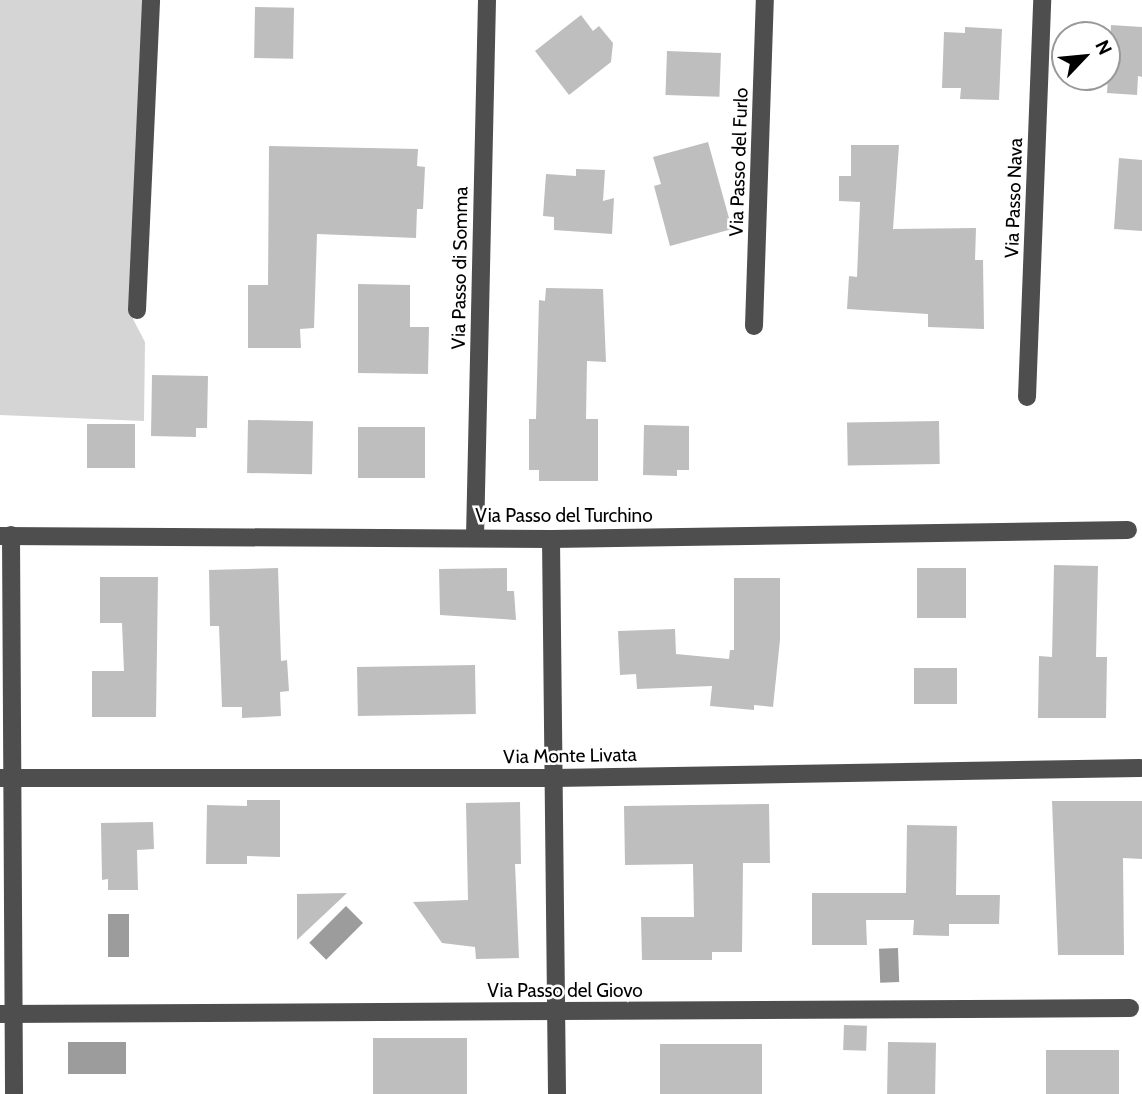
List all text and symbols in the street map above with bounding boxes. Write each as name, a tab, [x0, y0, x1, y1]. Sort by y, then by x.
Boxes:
north arrow	[1051, 21, 1121, 91]
text: N	[1090, 36, 1117, 59]
street label: Via Passo del Furlo	[725, 87, 753, 237]
street label: Via Passo Nava	[1001, 137, 1027, 259]
street label: Via Passo di Somma	[447, 186, 473, 350]
street label: Via Passo del Turchino	[475, 505, 653, 527]
street label: Via Monte Livata	[503, 743, 637, 769]
street label: Via Passo del Giovo	[487, 980, 643, 1002]

